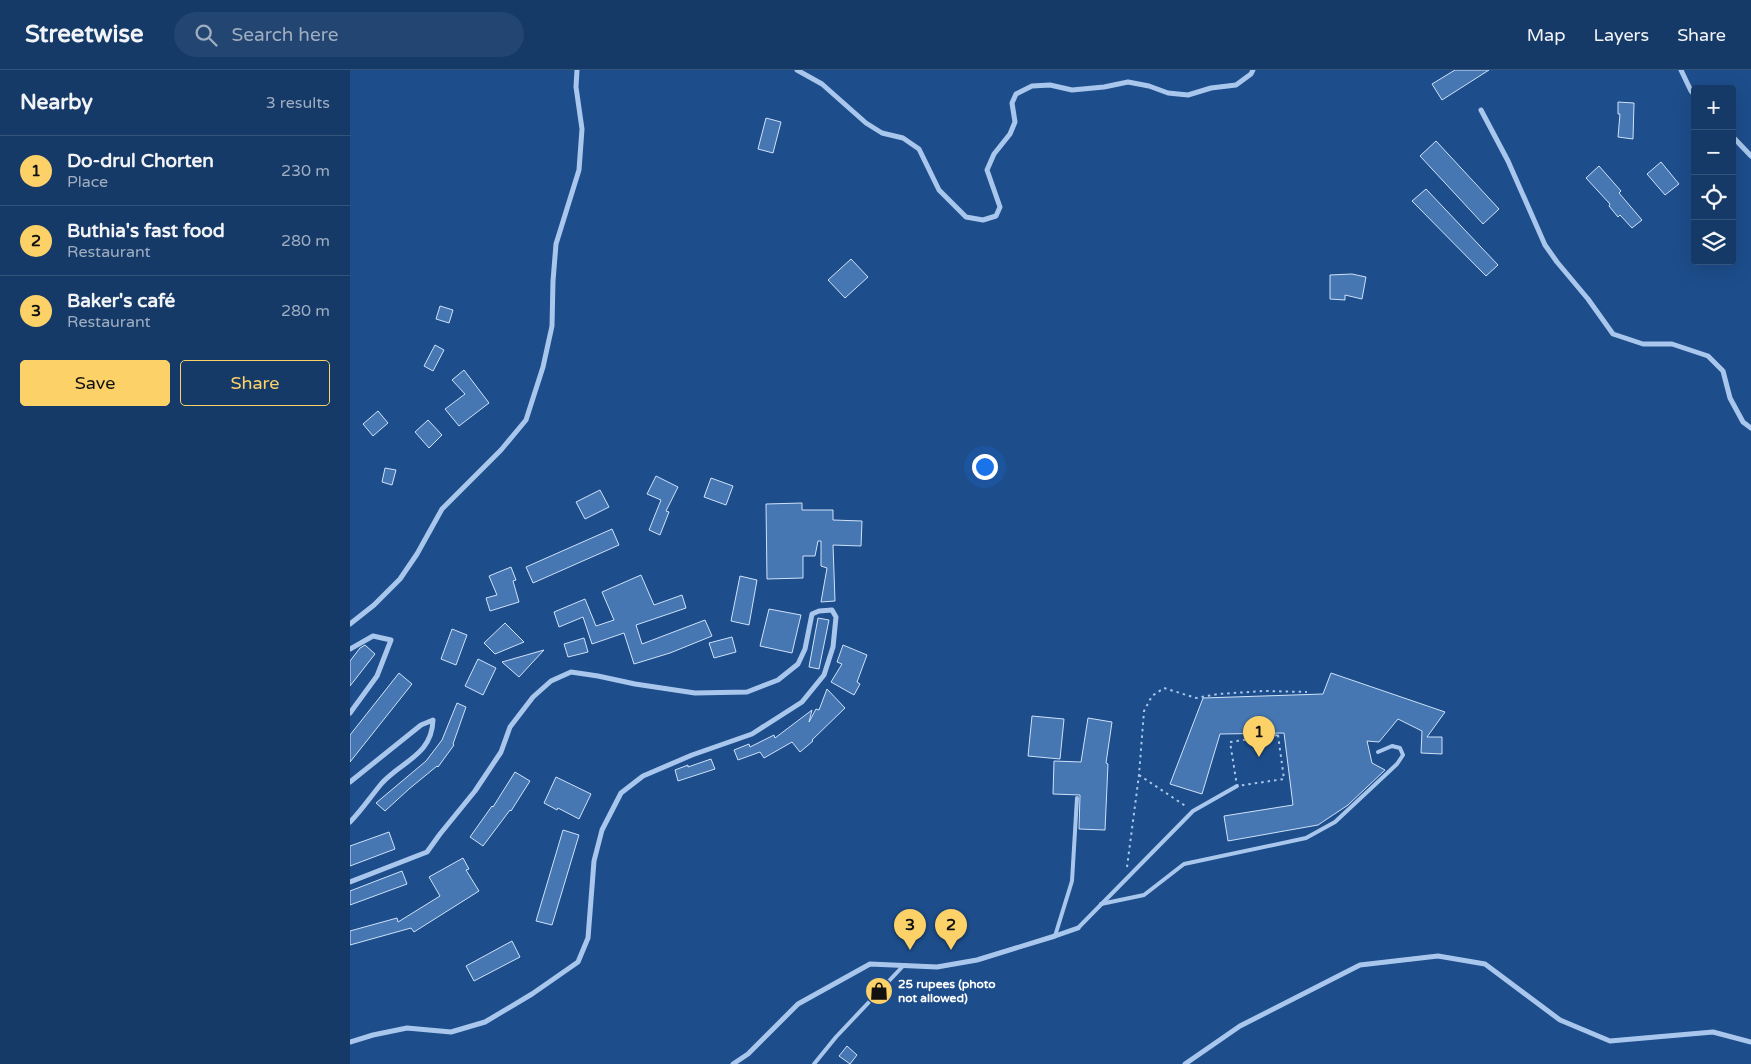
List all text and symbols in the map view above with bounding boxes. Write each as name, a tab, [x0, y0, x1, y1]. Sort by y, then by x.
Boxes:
search box	[174, 12, 524, 57]
text: Streetwise	[25, 20, 144, 49]
icon: search	[192, 21, 220, 49]
text: Search here	[232, 24, 338, 46]
text: Map	[1527, 24, 1566, 46]
text: Layers	[1594, 24, 1649, 46]
text: Share	[1677, 24, 1726, 46]
map controls	[1691, 85, 1736, 265]
button: +	[1691, 85, 1736, 130]
text: Nearby	[20, 90, 93, 115]
text: 3 results	[266, 93, 330, 113]
button: −	[1691, 130, 1736, 175]
text: Do-drul Chorten	[67, 150, 214, 172]
text: 1	[31, 161, 41, 181]
text: 230 m	[281, 161, 330, 181]
text: Place	[67, 172, 108, 192]
button: locate	[1691, 175, 1736, 220]
text: Buthia's fast food	[67, 220, 225, 242]
button: layers	[1691, 220, 1736, 265]
text: 2	[31, 231, 41, 251]
text: 280 m	[281, 231, 330, 251]
text: Restaurant	[67, 242, 151, 262]
text: Baker's café	[67, 290, 175, 312]
text: 3	[31, 301, 41, 321]
text: 280 m	[281, 301, 330, 321]
text: Restaurant	[67, 312, 151, 332]
button: Save	[20, 360, 170, 406]
button: Share	[180, 360, 330, 406]
your location	[972, 454, 998, 480]
pin: 1	[1243, 716, 1275, 757]
pin: 3	[894, 909, 926, 950]
pin: 2	[935, 909, 967, 950]
shop icon: 25 rupees (photo not allowed)	[864, 976, 894, 1006]
place label: 25 rupees (photo not allowed)	[898, 977, 996, 1005]

